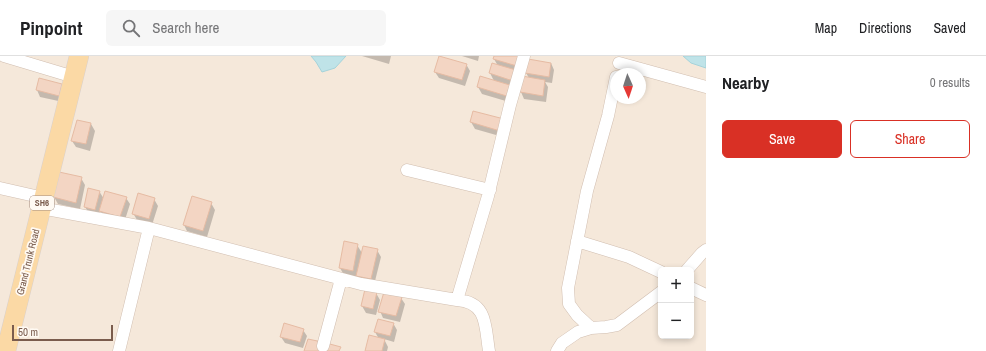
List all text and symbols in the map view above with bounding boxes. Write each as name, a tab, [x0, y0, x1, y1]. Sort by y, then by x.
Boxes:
search box	[106, 10, 386, 46]
text: Pinpoint	[20, 15, 82, 41]
icon: search	[120, 17, 142, 39]
text: Search here	[152, 17, 219, 38]
text: Map	[815, 19, 837, 37]
text: Directions	[859, 19, 911, 37]
text: Saved	[933, 19, 966, 37]
north arrow	[610, 68, 646, 104]
text: Nearby	[722, 71, 769, 94]
text: 0 results	[930, 74, 970, 91]
button: Save	[722, 120, 842, 158]
button: Share	[850, 120, 970, 158]
road number: SH6	[30, 196, 54, 210]
street label: Grand Trunk Road	[14, 228, 42, 296]
map controls	[658, 267, 694, 339]
button: +	[658, 267, 694, 303]
button: −	[658, 303, 694, 339]
scale bar	[12, 323, 113, 342]
text: 50 m	[18, 325, 38, 339]

